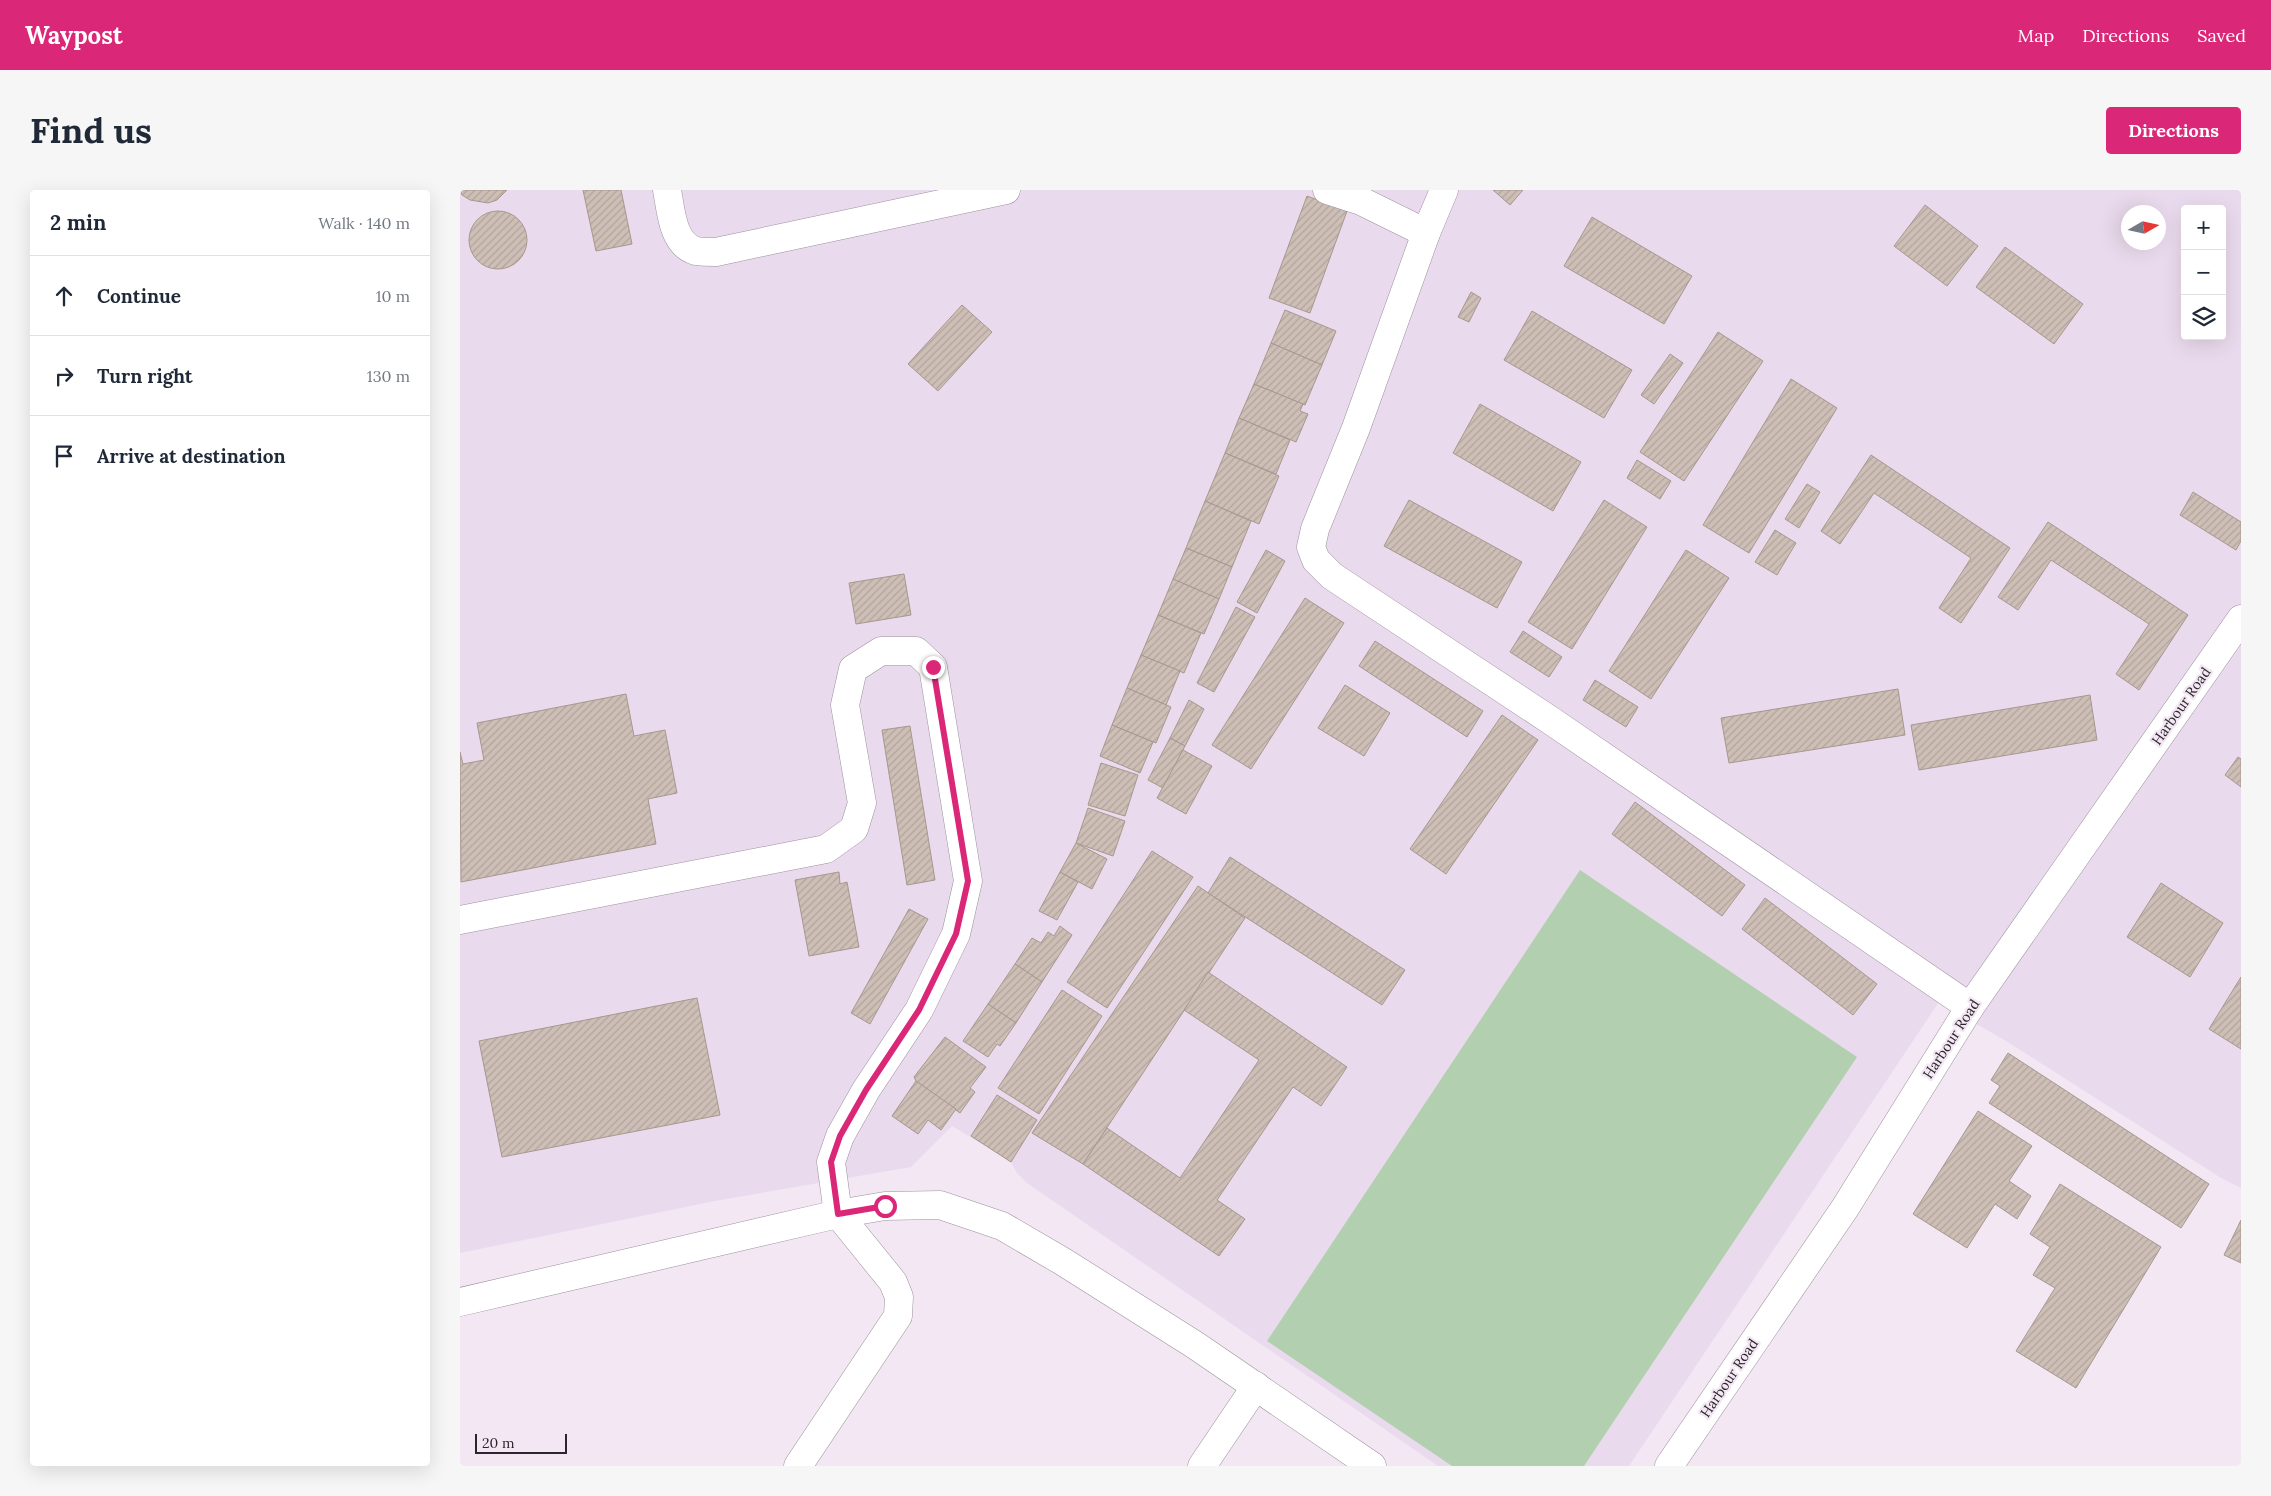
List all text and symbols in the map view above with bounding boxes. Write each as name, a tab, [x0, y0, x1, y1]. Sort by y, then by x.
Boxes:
text: Waypost	[25, 20, 123, 51]
text: Map	[2018, 24, 2054, 47]
text: Directions	[2082, 24, 2169, 47]
text: Saved	[2197, 24, 2246, 47]
button: Directions	[2106, 107, 2241, 154]
text: Find us	[30, 108, 152, 153]
north arrow	[2121, 205, 2166, 250]
map controls	[2181, 205, 2226, 340]
button: +	[2181, 205, 2226, 250]
text: 2 min	[50, 209, 106, 236]
text: Walk · 140 m	[318, 213, 410, 233]
button: −	[2181, 250, 2226, 295]
icon: ahead	[50, 282, 78, 310]
text: Continue	[97, 284, 181, 308]
text: 10 m	[376, 286, 410, 306]
button: layers	[2181, 295, 2226, 340]
icon: right	[50, 362, 78, 390]
text: Turn right	[97, 364, 193, 388]
text: 130 m	[367, 366, 410, 386]
icon: arrive	[50, 442, 78, 470]
text: Arrive at destination	[97, 444, 286, 468]
route end	[922, 656, 945, 679]
street label: Harbour Road	[2148, 664, 2214, 748]
street label: Harbour Road	[1919, 996, 1983, 1082]
route start	[874, 1195, 897, 1218]
street label: Harbour Road	[1696, 1335, 1762, 1421]
scale bar	[475, 1431, 568, 1454]
text: 20 m	[482, 1434, 514, 1452]

